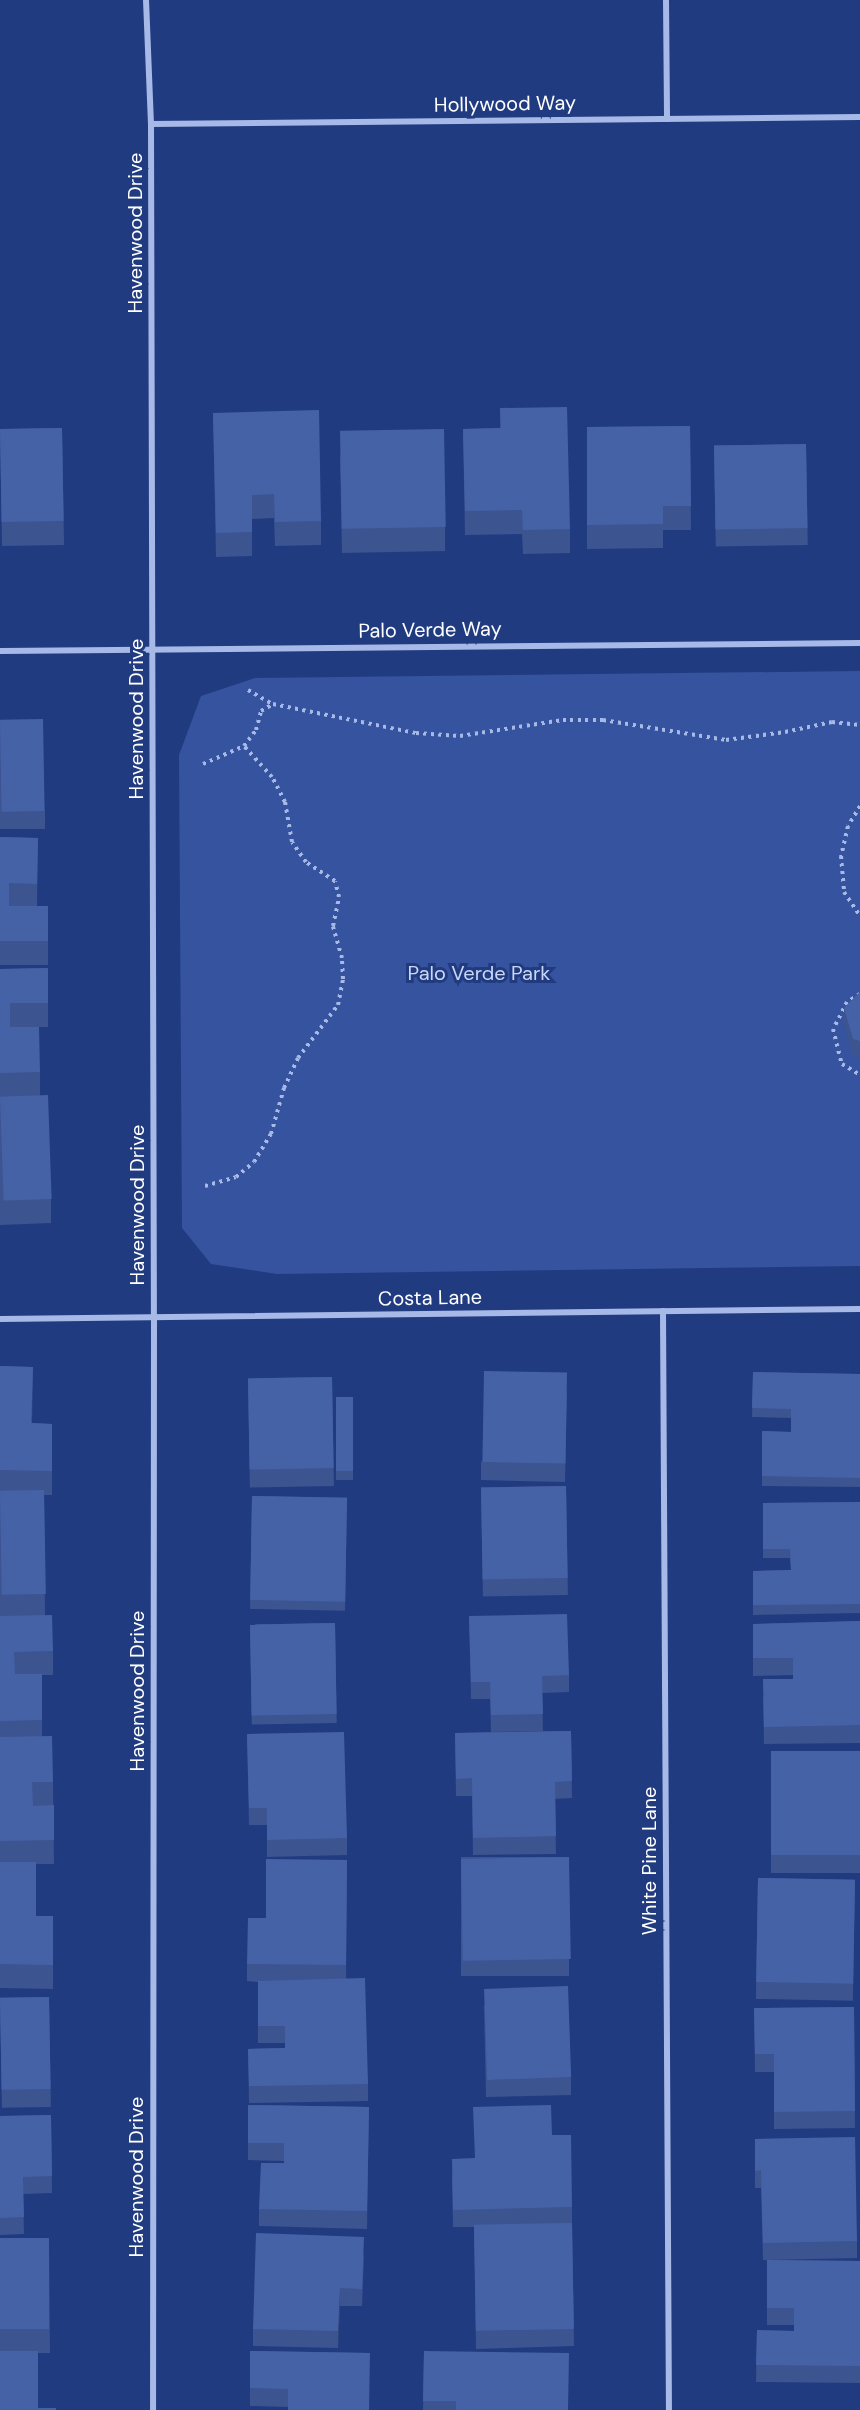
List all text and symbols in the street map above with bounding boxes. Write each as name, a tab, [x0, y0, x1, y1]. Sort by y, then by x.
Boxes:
street label: Hollywood Way	[434, 91, 576, 117]
street label: Havenwood Drive	[123, 153, 147, 313]
street label: Palo Verde Way	[358, 617, 502, 643]
street label: Havenwood Drive	[124, 639, 148, 799]
park label: Palo Verde Park	[408, 961, 550, 985]
street label: Havenwood Drive	[125, 1125, 149, 1285]
street label: Costa Lane	[378, 1285, 482, 1311]
street label: Havenwood Drive	[125, 1611, 149, 1771]
street label: White Pine Lane	[637, 1787, 661, 1935]
street label: Havenwood Drive	[124, 2097, 148, 2257]

